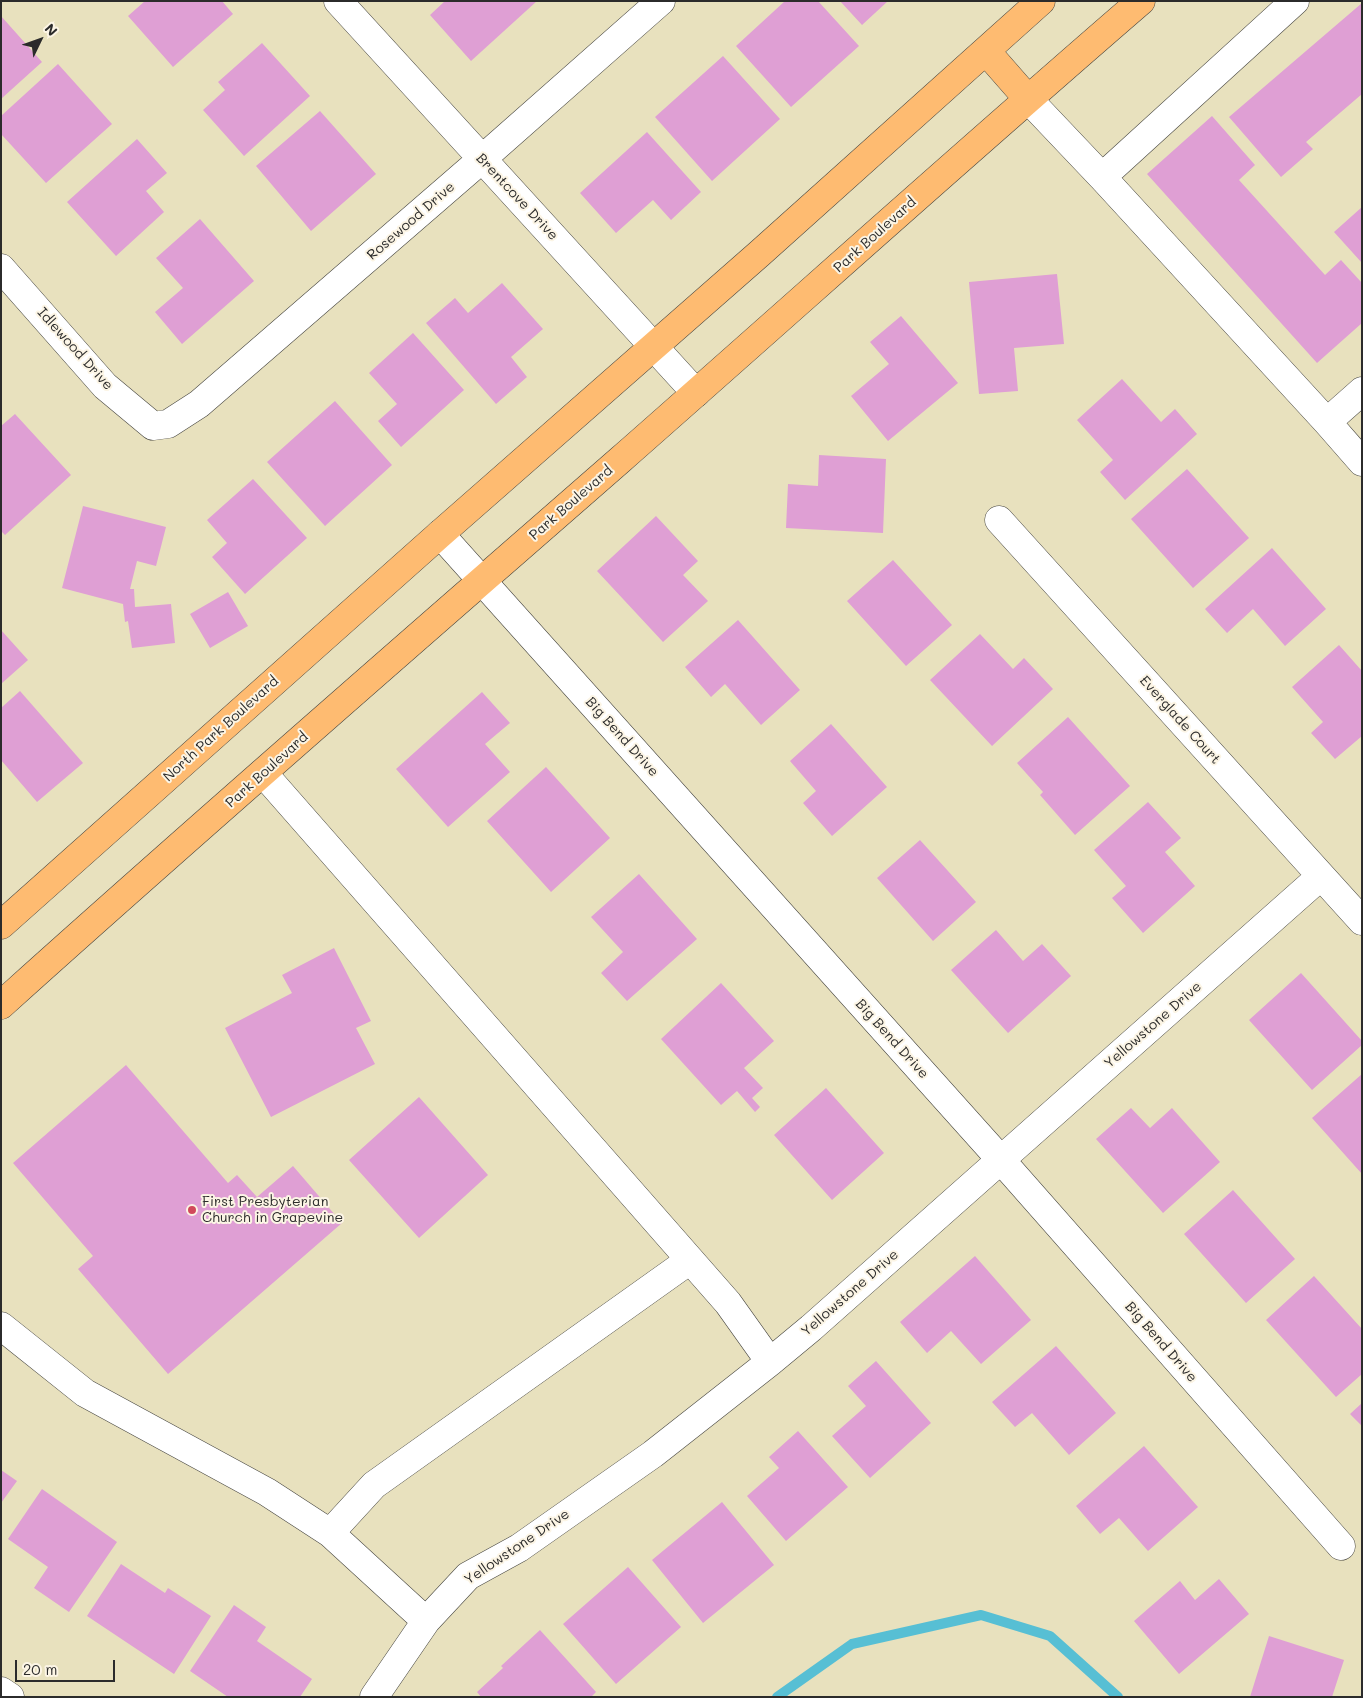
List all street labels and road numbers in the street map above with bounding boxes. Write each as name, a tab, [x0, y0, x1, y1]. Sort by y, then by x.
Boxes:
street label: Brentcove Drive	[473, 150, 561, 244]
street label: Rosewood Drive	[364, 178, 458, 264]
street label: Park Boulevard	[830, 194, 920, 276]
street label: Idlewood Drive	[34, 304, 116, 394]
street label: Park Boulevard	[526, 462, 616, 544]
street label: North Park Boulevard	[160, 673, 282, 785]
street label: Everglade Court	[1136, 673, 1224, 767]
street label: Big Bend Drive	[582, 694, 662, 780]
street label: Park Boulevard	[222, 729, 312, 811]
street label: Yellowstone Drive	[1101, 978, 1205, 1072]
street label: Big Bend Drive	[852, 996, 932, 1082]
street label: Yellowstone Drive	[798, 1246, 902, 1340]
street label: Big Bend Drive	[1122, 1298, 1200, 1386]
street label: Yellowstone Drive	[461, 1506, 573, 1588]

